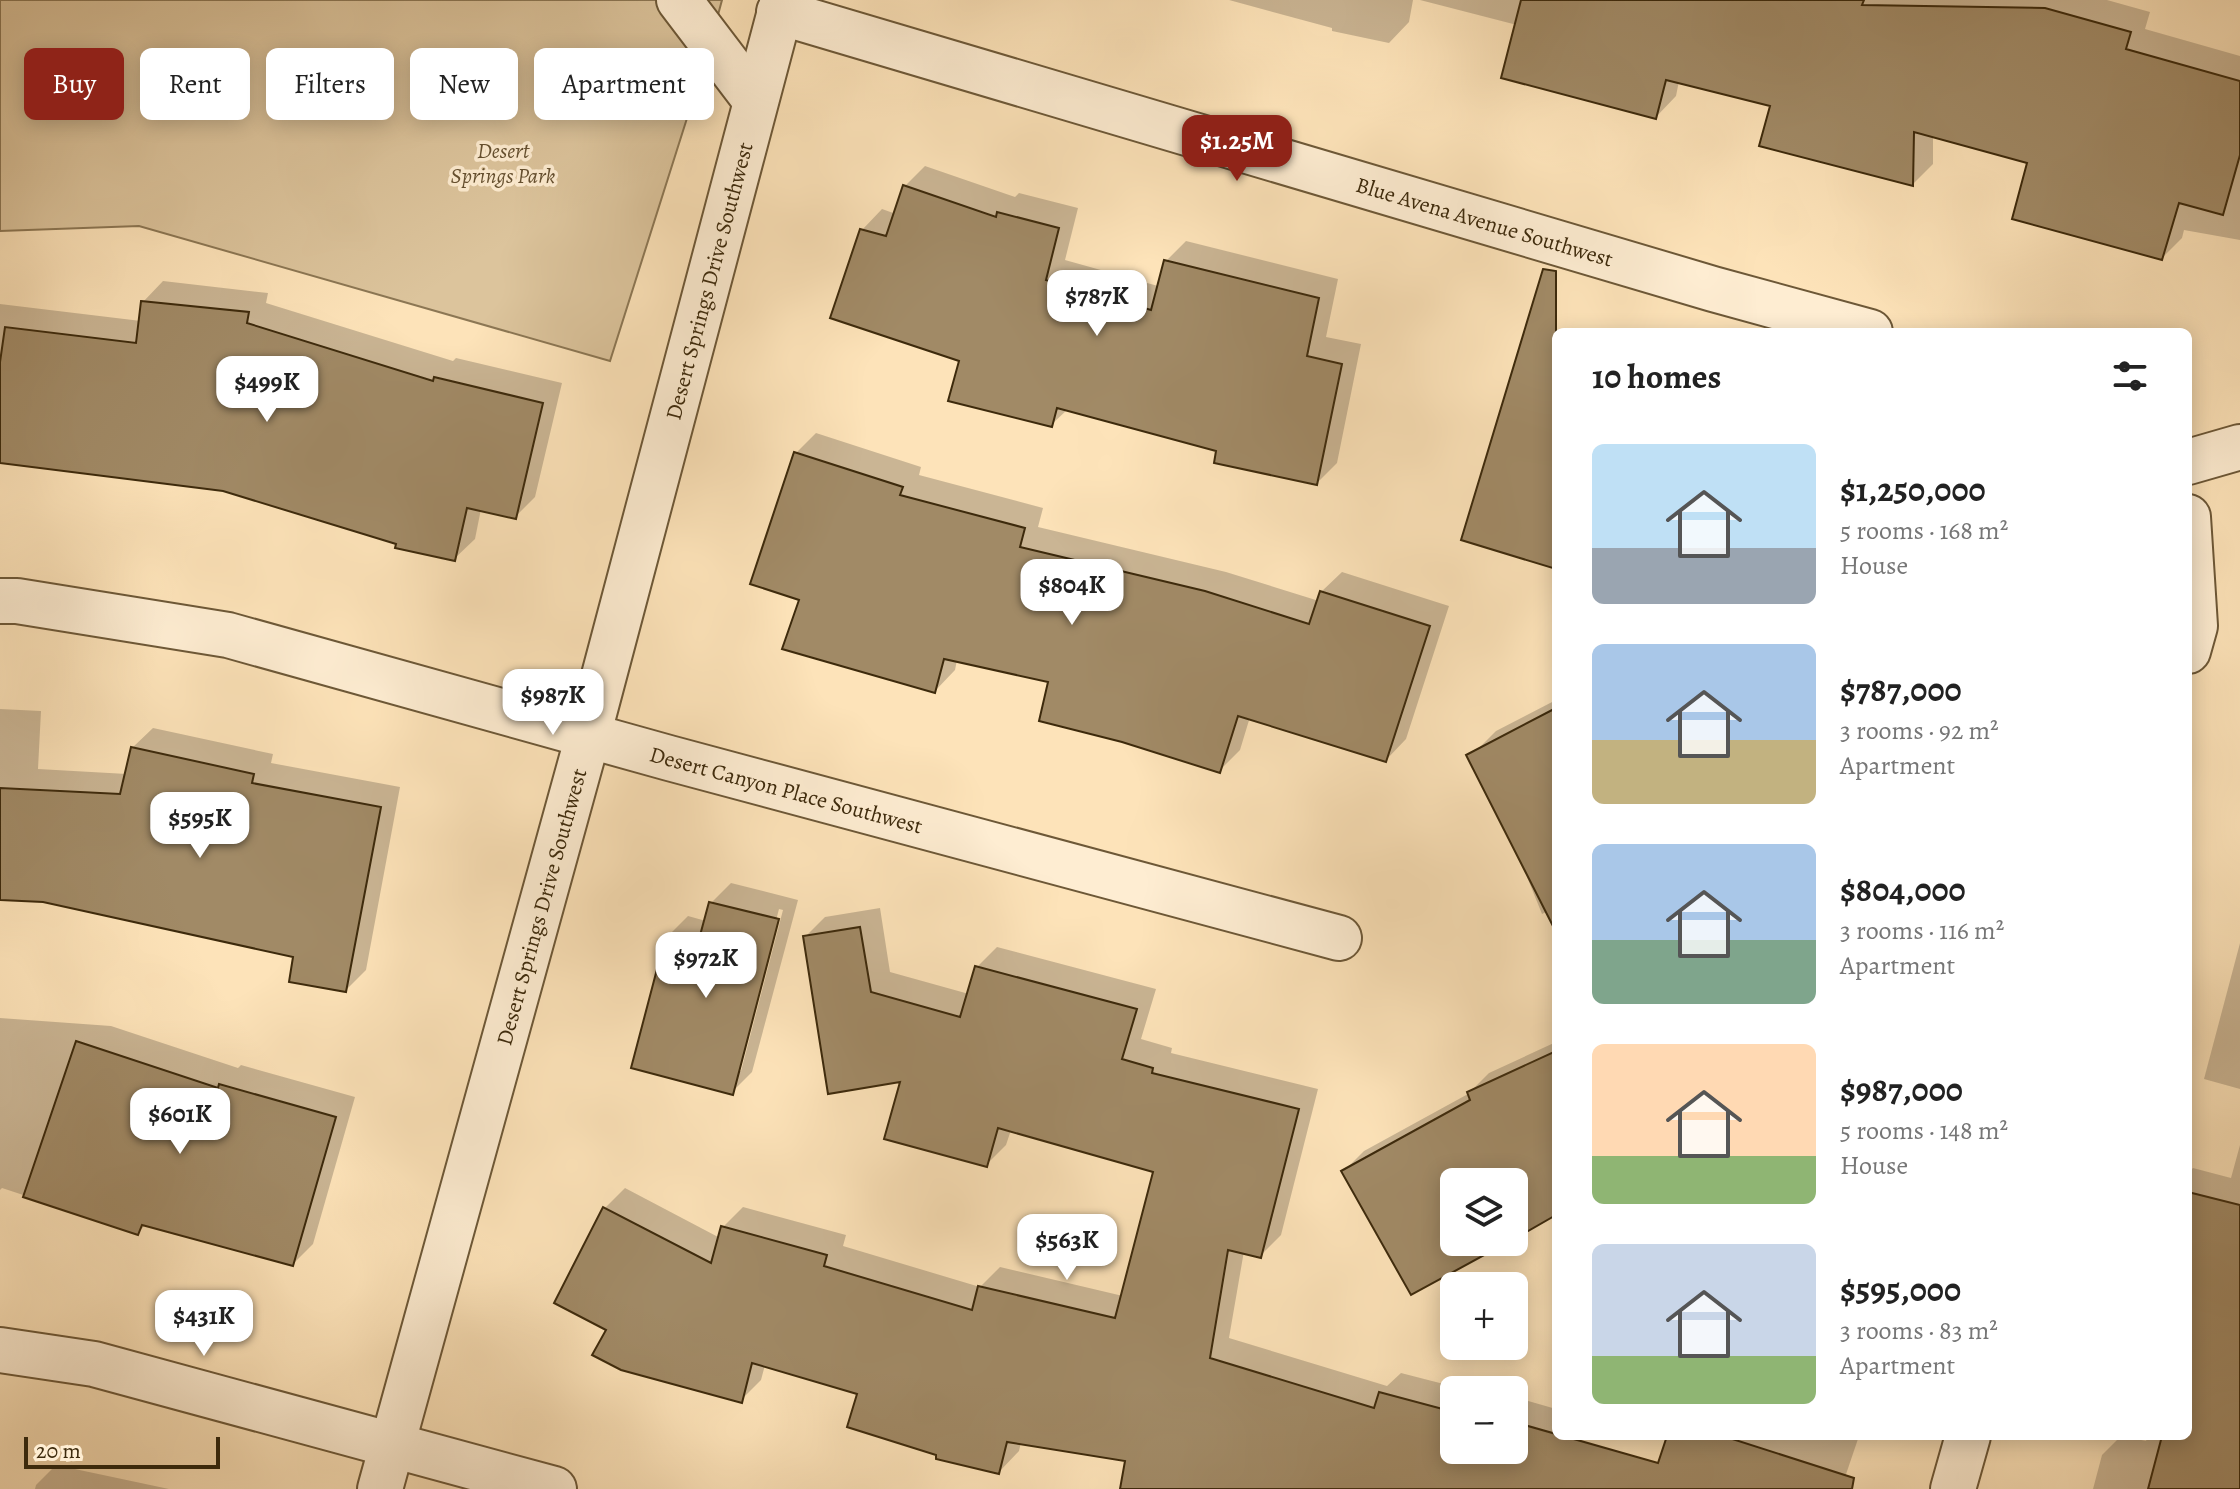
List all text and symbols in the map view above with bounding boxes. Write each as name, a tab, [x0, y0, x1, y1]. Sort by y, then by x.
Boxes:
chip: Buy	[24, 48, 124, 120]
chip: Rent	[140, 48, 250, 120]
chip: Filters	[266, 48, 394, 120]
chip: New	[410, 48, 518, 120]
chip: Apartment	[534, 48, 714, 120]
pin: $1.25M	[1172, 115, 1302, 183]
text: $1.25M	[1200, 123, 1274, 158]
park label: Desert Springs Park	[451, 136, 556, 191]
street label: Desert Springs Drive Southwest	[658, 139, 761, 423]
street label: Blue Avena Avenue Southwest	[1352, 170, 1617, 275]
pin: $787K	[1041, 270, 1153, 338]
text: $787K	[1065, 278, 1129, 313]
text: 10 homes	[1592, 353, 1721, 400]
icon: filters	[2108, 354, 2152, 398]
pin: $499K	[211, 356, 323, 424]
text: $499K	[234, 364, 300, 399]
text: $1,250,000	[1840, 466, 1986, 513]
icon: home	[1656, 476, 1752, 572]
text: 5 rooms · 168 m²	[1840, 513, 2008, 548]
text: House	[1840, 548, 1908, 583]
pin: $804K	[1016, 559, 1128, 627]
text: $804K	[1039, 567, 1105, 602]
text: $787,000	[1840, 666, 1962, 713]
pin: $987K	[497, 669, 609, 737]
icon: home	[1656, 676, 1752, 772]
text: $987K	[521, 677, 585, 712]
text: 3 rooms · 92 m²	[1840, 713, 1999, 748]
street label: Desert Canyon Place Southwest	[646, 739, 926, 841]
text: Apartment	[1840, 748, 1955, 783]
street label: Desert Springs Drive Southwest	[489, 765, 594, 1049]
pin: $595K	[144, 792, 256, 860]
text: $595K	[168, 800, 232, 835]
text: $804,000	[1840, 866, 1966, 913]
icon: home	[1656, 876, 1752, 972]
text: 3 rooms · 116 m²	[1840, 913, 2004, 948]
pin: $972K	[650, 932, 762, 1000]
text: $972K	[674, 940, 738, 975]
text: Apartment	[1840, 948, 1955, 983]
text: $987,000	[1840, 1066, 1963, 1113]
icon: home	[1656, 1076, 1752, 1172]
pin: $601K	[124, 1088, 236, 1156]
text: $601K	[148, 1096, 212, 1131]
text: 5 rooms · 148 m²	[1840, 1113, 2008, 1148]
text: House	[1840, 1148, 1908, 1183]
map controls	[1440, 1168, 1528, 1464]
button: layers	[1440, 1168, 1528, 1256]
pin: $563K	[1011, 1214, 1123, 1282]
text: $563K	[1035, 1222, 1099, 1257]
text: $595,000	[1840, 1266, 1961, 1313]
button: +	[1440, 1272, 1528, 1360]
icon: home	[1656, 1276, 1752, 1372]
pin: $431K	[148, 1290, 260, 1358]
text: $431K	[173, 1298, 235, 1333]
text: 3 rooms · 83 m²	[1840, 1313, 1998, 1348]
text: Apartment	[1840, 1348, 1955, 1383]
button: −	[1440, 1376, 1528, 1464]
scale bar	[24, 1433, 220, 1469]
text: 20 m	[36, 1436, 81, 1466]

